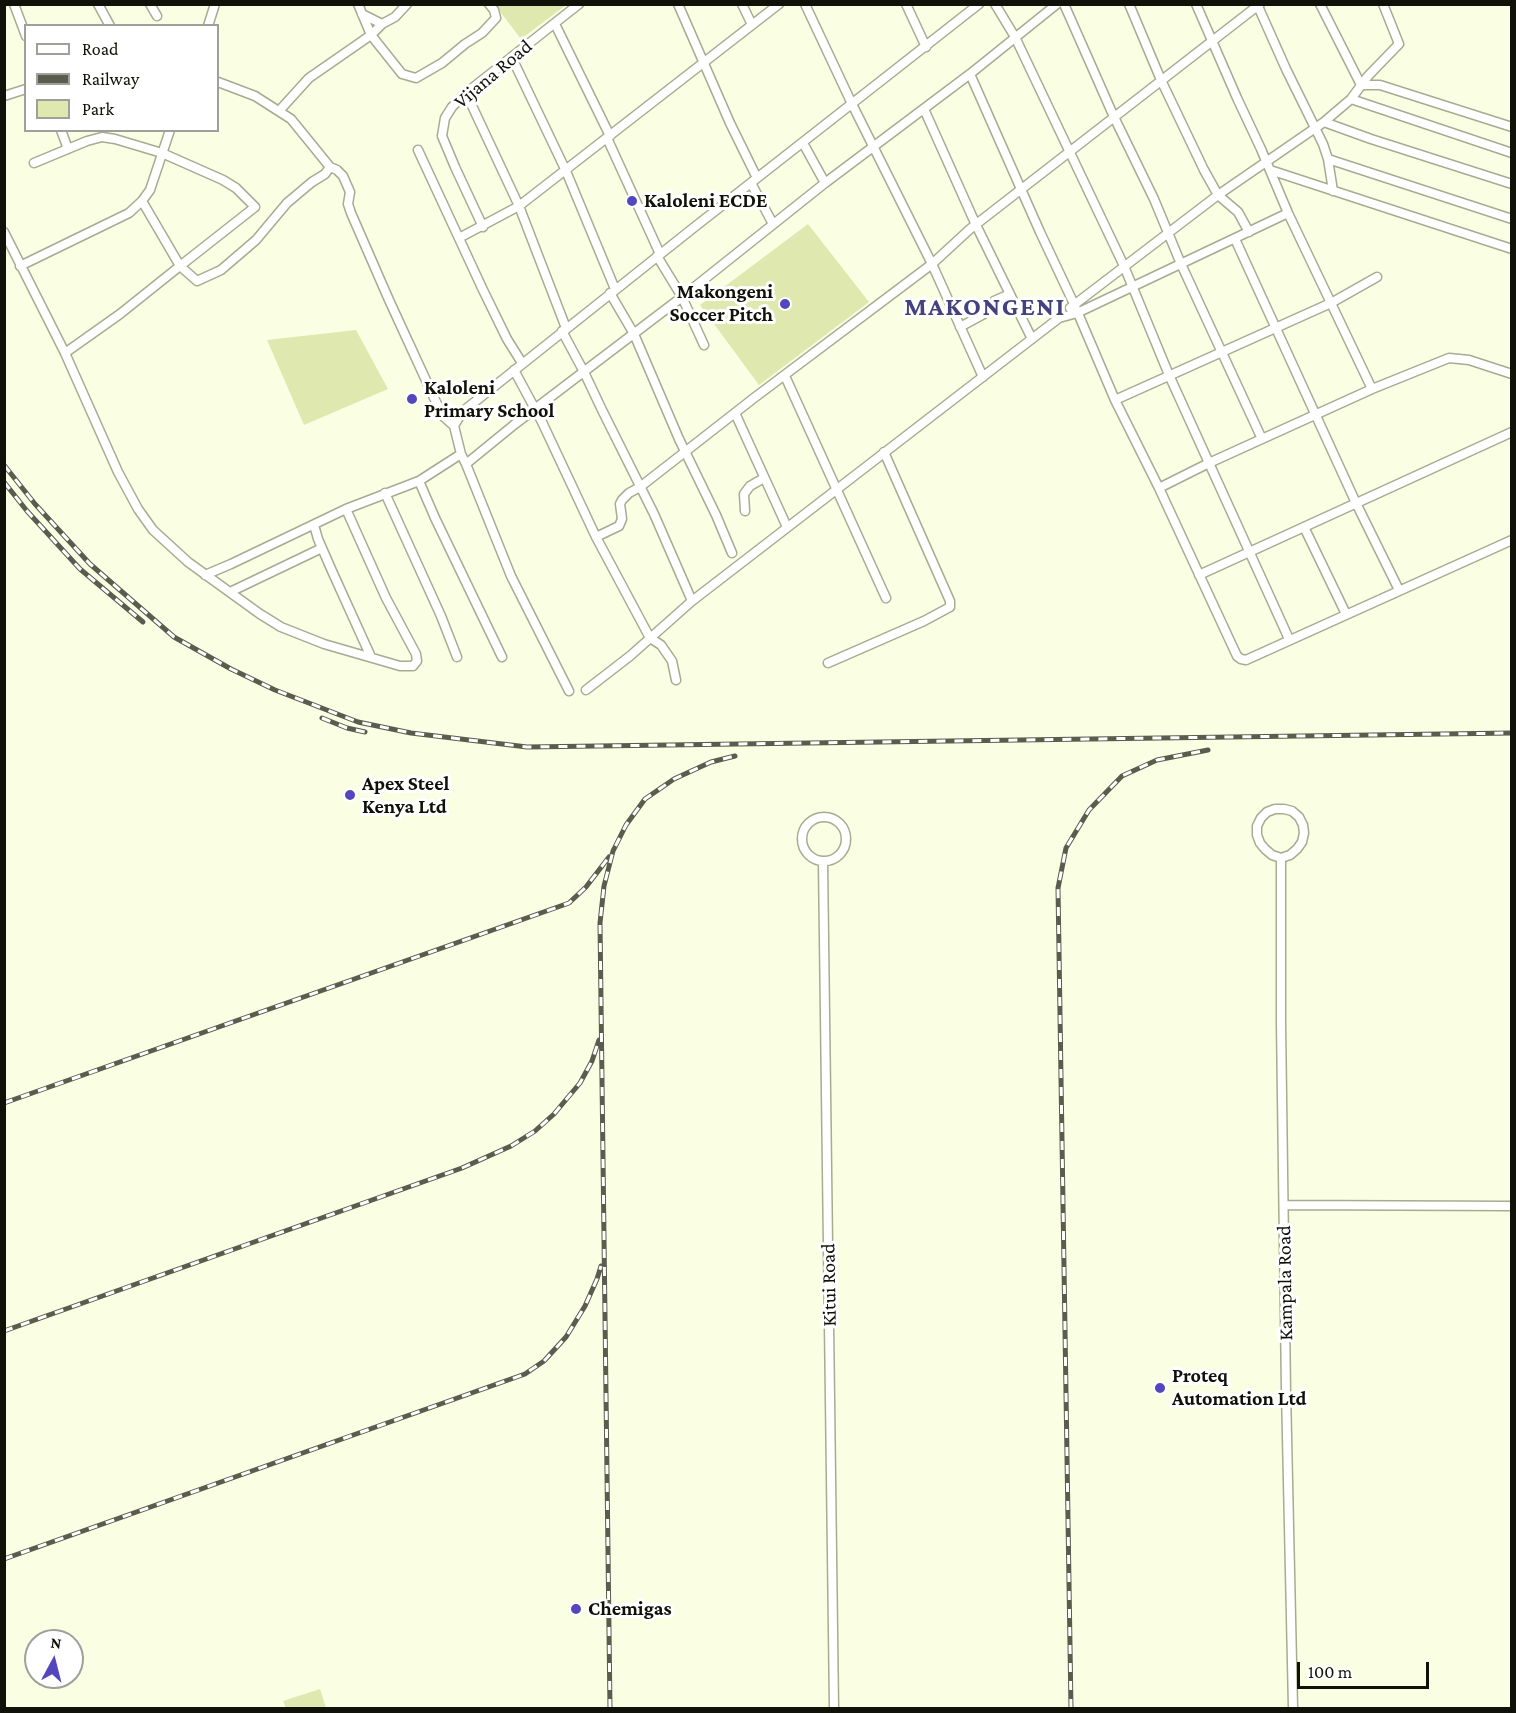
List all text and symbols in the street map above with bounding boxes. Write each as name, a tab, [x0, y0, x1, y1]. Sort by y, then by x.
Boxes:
legend	[24, 24, 219, 132]
street label: Vijana Road	[449, 34, 537, 114]
text: Road	[82, 39, 119, 59]
text: Railway	[82, 69, 139, 89]
text: Park	[82, 99, 114, 119]
place label: Kaloleni ECDE	[644, 189, 767, 213]
marker: Kaloleni ECDE	[625, 194, 639, 208]
place label: Makongeni Soccer Pitch	[669, 280, 773, 327]
district label: MAKONGENI	[904, 291, 1066, 323]
marker: Makongeni Soccer Pitch	[778, 297, 792, 311]
place label: Kaloleni Primary School	[424, 376, 554, 423]
marker: Kaloleni Primary School	[405, 392, 419, 406]
place label: Apex Steel Kenya Ltd	[362, 772, 449, 819]
marker: Apex Steel Kenya Ltd	[343, 788, 357, 802]
street label: Kampala Road	[1272, 1225, 1298, 1341]
street label: Kitui Road	[816, 1243, 842, 1327]
place label: Proteq Automation Ltd	[1172, 1364, 1306, 1411]
marker: Proteq Automation Ltd	[1153, 1381, 1167, 1395]
place label: Chemigas	[588, 1597, 672, 1621]
marker: Chemigas	[569, 1602, 583, 1616]
north arrow	[24, 1629, 84, 1689]
text: N	[50, 1634, 62, 1652]
scale bar	[1300, 1650, 1432, 1688]
text: 100 m	[1308, 1662, 1352, 1682]

